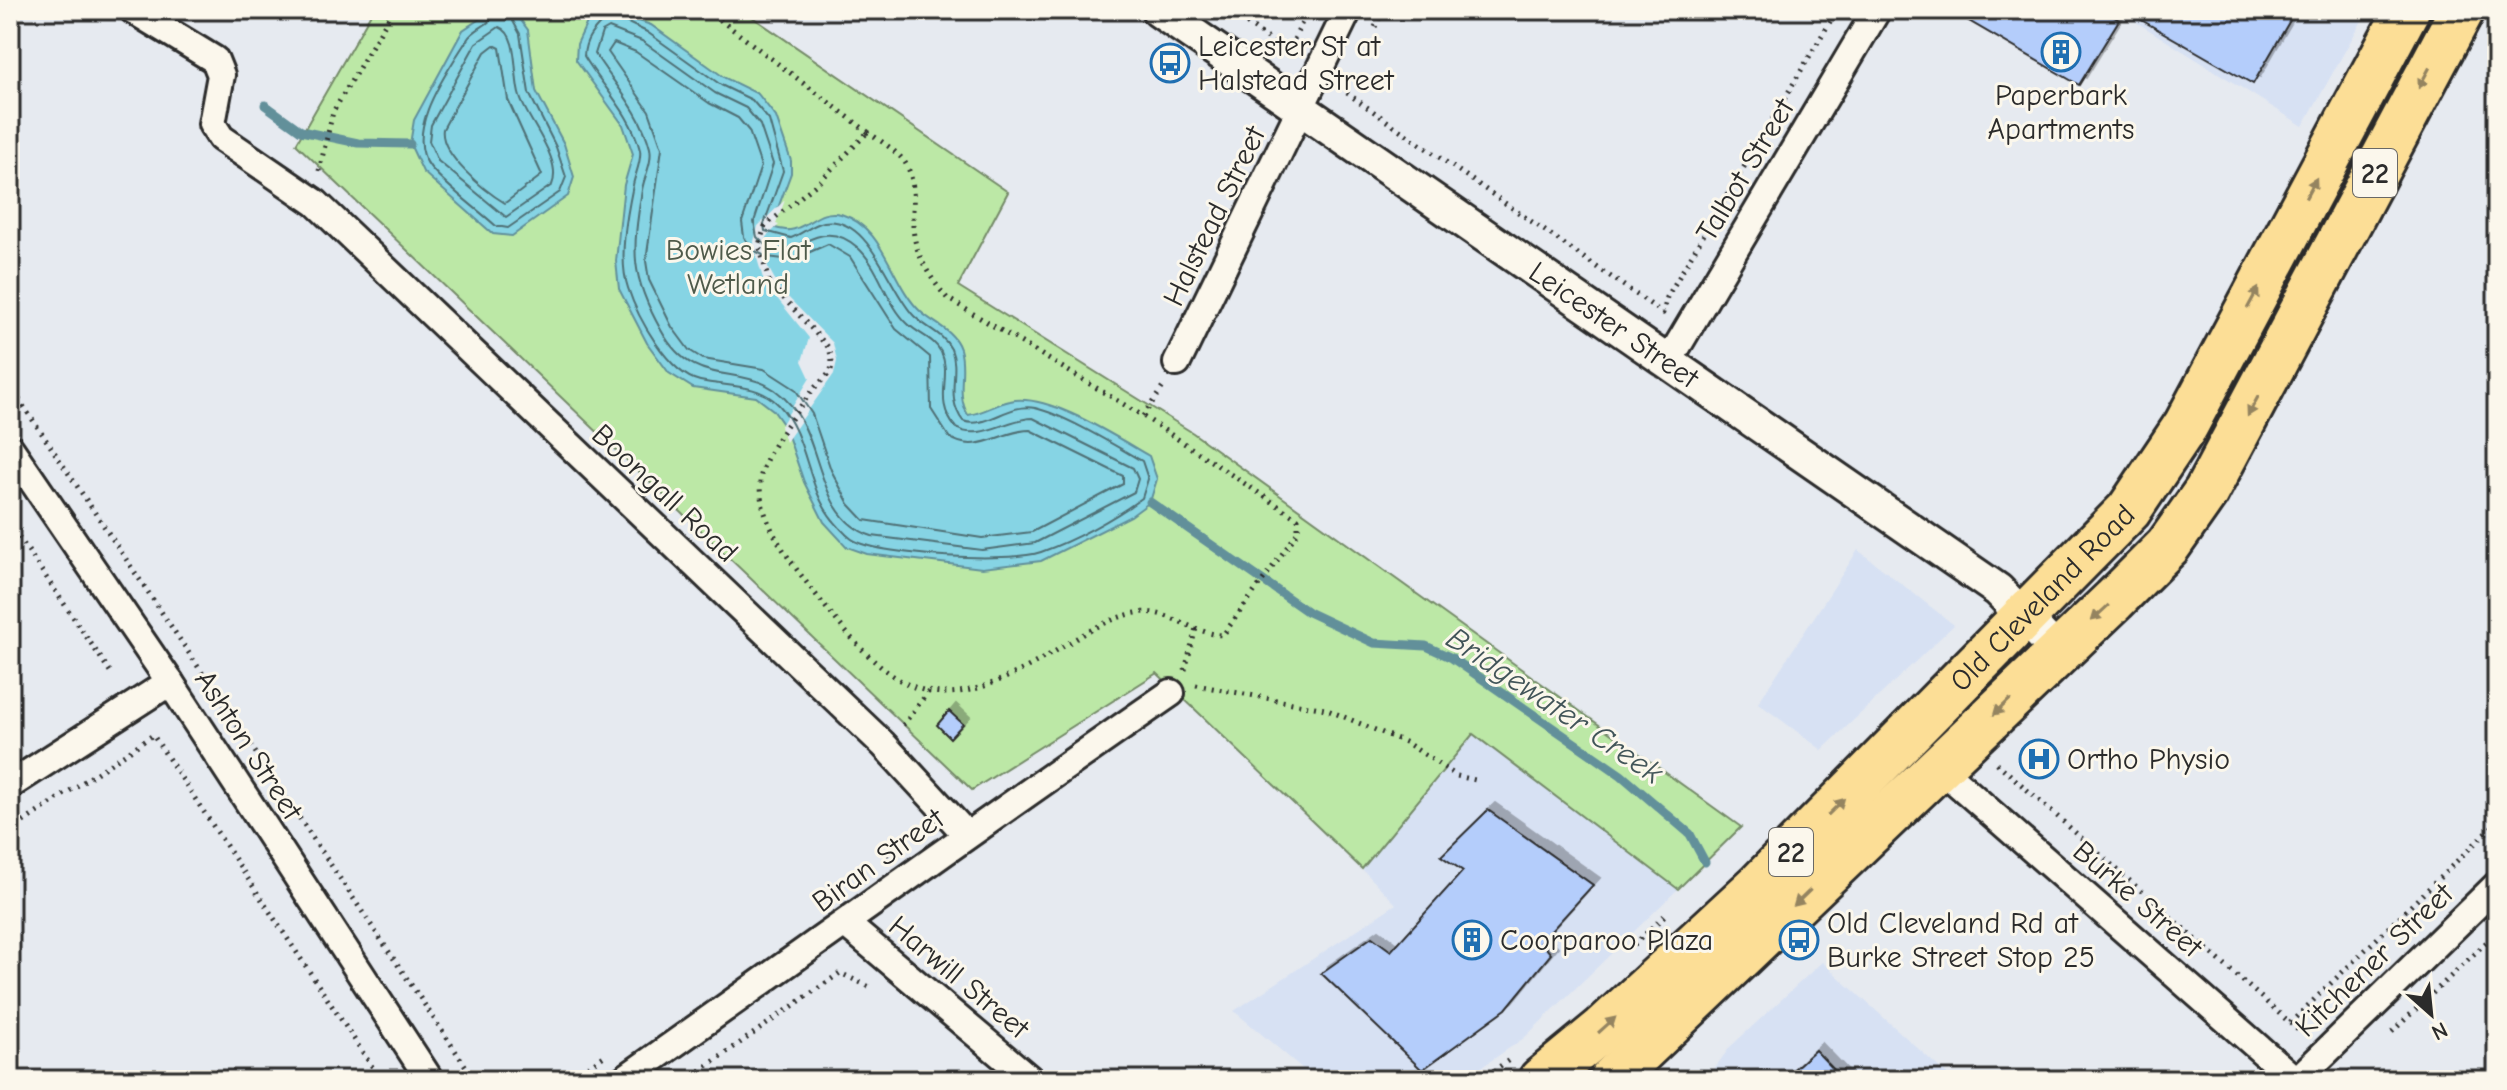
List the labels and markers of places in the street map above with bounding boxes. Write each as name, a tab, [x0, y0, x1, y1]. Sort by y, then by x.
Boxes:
place label: Leicester St at Halstead Street	[1198, 29, 1395, 98]
building icon: Paperbark Apartments	[2040, 31, 2082, 73]
bus stop icon: Leicester St at Halstead Street	[1149, 42, 1191, 84]
place label: Paperbark Apartments	[1988, 78, 2134, 147]
hospital icon: Ortho Physio	[2018, 738, 2060, 780]
place label: Ortho Physio	[2067, 742, 2230, 777]
place label: Old Cleveland Rd at Burke Street Stop 25	[1827, 906, 2095, 975]
building icon: Coorparoo Plaza	[1451, 919, 1493, 961]
bus stop icon: Old Cleveland Rd at Burke Street Stop 25	[1778, 919, 1820, 961]
place label: Coorparoo Plaza	[1500, 923, 1713, 958]

